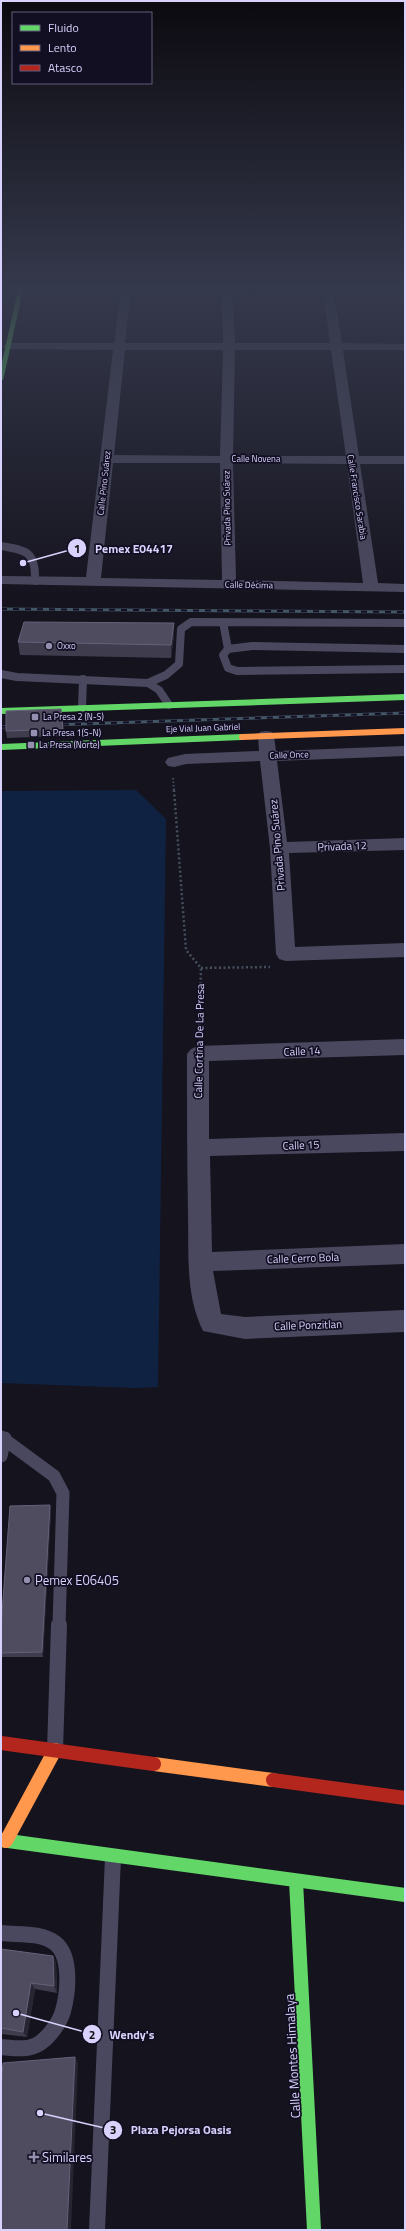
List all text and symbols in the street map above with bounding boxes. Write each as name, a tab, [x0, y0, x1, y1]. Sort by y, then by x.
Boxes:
legend	[12, 12, 152, 84]
text: Fluido	[48, 18, 79, 37]
text: Lento	[48, 38, 77, 57]
text: Atasco	[48, 58, 82, 77]
street label: Calle Pino Suárez	[94, 450, 113, 516]
street label: Calle Novena	[232, 452, 281, 465]
street label: Calle Francisco Sarabia	[344, 453, 371, 541]
street label: Privada Pino Suárez	[219, 470, 234, 546]
callout: Pemex E04417	[67, 536, 181, 560]
text: 1	[74, 539, 80, 558]
text: Pemex E04417	[95, 539, 173, 558]
street label: Calle Décima	[225, 578, 274, 591]
place label: Oxxo	[57, 639, 76, 652]
marker: Oxxo	[44, 641, 54, 651]
place label: La Presa 2 (N-S)	[43, 710, 104, 723]
marker: La Presa 2 (N-S)	[30, 712, 40, 722]
street label: Eje Vial Juan Gabriel	[166, 720, 240, 735]
place label: La Presa 1(S-N)	[42, 726, 101, 739]
marker: La Presa 1(S-N)	[29, 728, 39, 738]
place label: La Presa (Norte)	[39, 738, 100, 751]
marker: La Presa (Norte)	[26, 740, 36, 750]
street label: Calle Once	[269, 747, 309, 762]
street label: Privada Pino Suárez	[265, 799, 289, 891]
street label: Privada 12	[317, 837, 367, 855]
street label: Calle Cortina De La Presa	[190, 983, 208, 1099]
street label: Calle 14	[283, 1042, 321, 1060]
street label: Calle 15	[282, 1136, 320, 1154]
street label: Calle Cerro Bola	[267, 1249, 340, 1267]
street label: Calle Ponzitlan	[274, 1316, 342, 1334]
place label: Pemex E06405	[35, 1570, 119, 1590]
marker: Pemex E06405	[22, 1575, 32, 1585]
street label: Calle Montes Himalaya	[279, 1993, 305, 2119]
callout: Wendy's	[82, 2022, 163, 2046]
text: 2	[89, 2025, 95, 2044]
text: Wendy's	[110, 2025, 155, 2044]
callout: Plaza Pejorsa Oasis	[103, 2118, 240, 2142]
text: 3	[110, 2120, 116, 2139]
text: Plaza Pejorsa Oasis	[131, 2120, 232, 2139]
place label: Similares	[42, 2147, 92, 2167]
marker: Similares	[29, 2152, 39, 2162]

